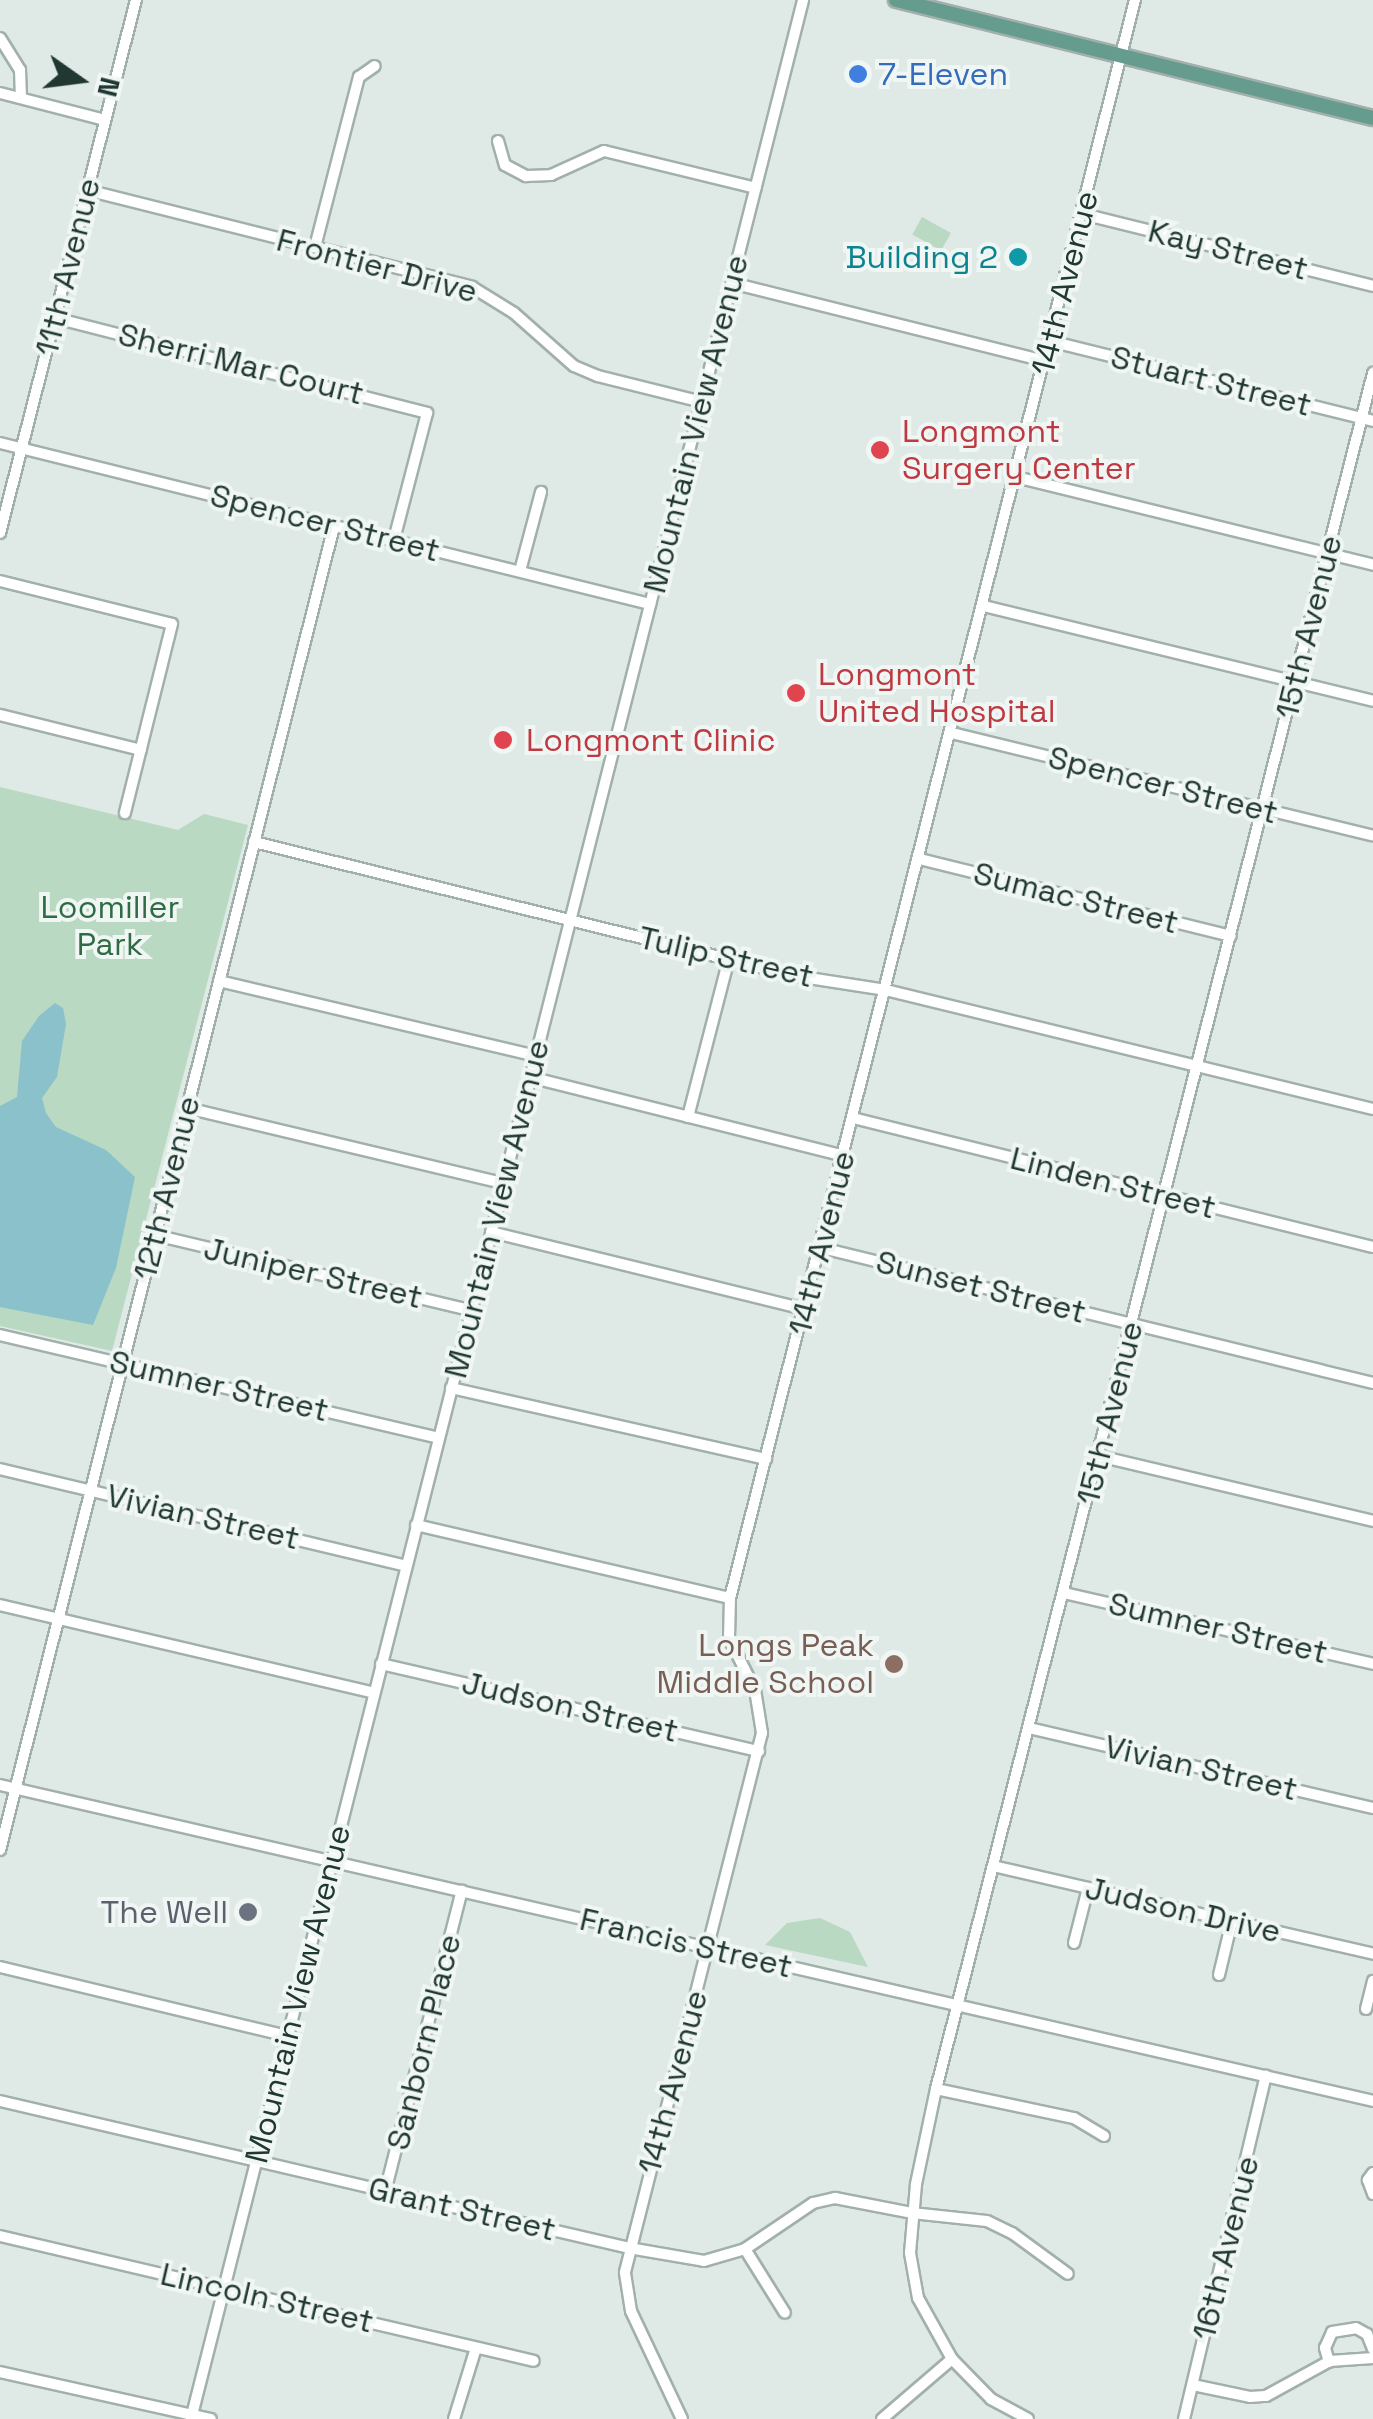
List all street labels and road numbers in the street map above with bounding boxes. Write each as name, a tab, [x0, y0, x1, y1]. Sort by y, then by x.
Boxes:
street label: 11th Avenue	[27, 174, 109, 360]
street label: 14th Avenue	[1024, 187, 1106, 379]
street label: Kay Street	[1144, 212, 1312, 288]
street label: Frontier Drive	[272, 221, 482, 311]
street label: Mountain View Avenue	[635, 250, 757, 598]
street label: Sherri Mar Court	[114, 315, 368, 413]
street label: Stuart Street	[1107, 338, 1315, 424]
street label: Spencer Street	[206, 476, 444, 570]
street label: 15th Avenue	[1268, 531, 1350, 723]
street label: Spencer Street	[1044, 738, 1282, 832]
street label: Sumac Street	[970, 854, 1182, 942]
street label: Tulip Street	[635, 918, 817, 996]
street label: Mountain View Avenue	[436, 1035, 558, 1383]
street label: 12th Avenue	[126, 1092, 208, 1284]
street label: Linden Street	[1006, 1139, 1220, 1227]
street label: 14th Avenue	[781, 1147, 863, 1339]
street label: Juniper Street	[200, 1229, 426, 1317]
street label: Sunset Street	[872, 1242, 1090, 1332]
street label: 15th Avenue	[1069, 1317, 1151, 1509]
street label: Sumner Street	[106, 1342, 332, 1430]
street label: Vivian Street	[103, 1476, 303, 1558]
street label: Sumner Street	[1105, 1584, 1331, 1672]
street label: Judson Street	[458, 1663, 682, 1751]
street label: Vivian Street	[1101, 1727, 1301, 1809]
street label: Mountain View Avenue	[237, 1820, 359, 2168]
street label: Judson Drive	[1081, 1869, 1285, 1951]
street label: Francis Street	[576, 1900, 796, 1986]
street label: Sanborn Place	[379, 1930, 469, 2154]
street label: 14th Avenue	[630, 1986, 716, 2178]
street label: 16th Avenue	[1185, 2152, 1267, 2344]
street label: Grant Street	[365, 2169, 559, 2249]
street label: Lincoln Street	[157, 2255, 377, 2341]

